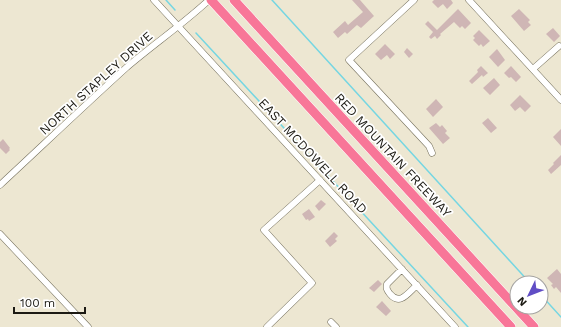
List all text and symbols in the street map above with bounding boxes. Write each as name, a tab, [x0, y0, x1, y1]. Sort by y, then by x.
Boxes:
street label: NORTH STAPLEY DRIVE	[37, 28, 155, 138]
street label: RED MOUNTAIN FREEWAY	[332, 90, 455, 220]
street label: EAST MCDOWELL ROAD	[256, 95, 370, 217]
north arrow	[509, 275, 549, 315]
scale bar	[14, 289, 85, 315]
text: N	[515, 294, 530, 309]
text: 100 m	[20, 296, 55, 310]

